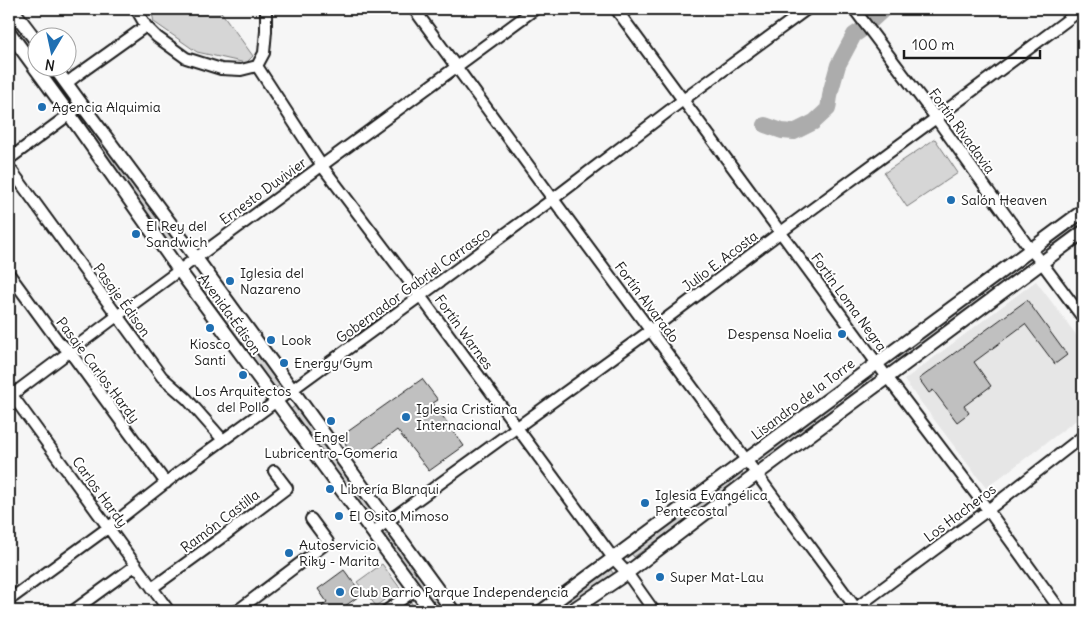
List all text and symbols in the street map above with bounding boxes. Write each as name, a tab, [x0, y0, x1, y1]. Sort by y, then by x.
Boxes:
north arrow	[28, 28, 78, 78]
scale bar	[904, 28, 1041, 60]
text: 100 m	[912, 35, 954, 54]
text: N	[44, 55, 56, 74]
street label: Fortín Rivadavia	[925, 85, 999, 177]
place label: Agencia Alquimia	[52, 98, 161, 116]
marker: Agencia Alquimia	[36, 101, 48, 113]
street label: Ernesto Duvivier	[216, 153, 310, 229]
place label: Salón Heaven	[961, 191, 1047, 209]
marker: Salón Heaven	[945, 194, 957, 206]
place label: El Rey del Sandwich	[146, 217, 207, 251]
street label: Gobernador Gabriel Carrasco	[332, 223, 494, 347]
street label: Julio E. Acosta	[679, 227, 761, 295]
marker: El Rey del Sandwich	[130, 228, 142, 240]
street label: Fortín Loma Negra	[807, 249, 891, 355]
street label: Fortín Alvarado	[611, 258, 683, 346]
street label: Pasaje Édison	[89, 260, 155, 340]
place label: Iglesia del Nazareno	[240, 264, 304, 298]
street label: Avenida Édison	[195, 270, 265, 358]
marker: Iglesia del Nazareno	[224, 275, 236, 287]
street label: Fortín Warnes	[431, 291, 497, 373]
street label: Pasaje Carlos Hardy	[52, 314, 144, 426]
marker: Kiosco Santi	[204, 322, 216, 334]
place label: Despensa Noelia	[728, 325, 832, 343]
marker: Despensa Noelia	[836, 328, 848, 340]
place label: Look	[281, 331, 311, 349]
marker: Look	[265, 334, 277, 346]
place label: Kiosco Santi	[190, 335, 231, 369]
place label: Energy Gym	[294, 354, 373, 372]
street label: Lisandro de la Torre	[748, 354, 858, 444]
marker: Energy Gym	[278, 357, 290, 369]
marker: Los Arquitectos del Pollo	[237, 369, 249, 381]
place label: Los Arquitectos del Pollo	[195, 382, 291, 416]
place label: Iglesia Cristiana Internacional	[416, 400, 517, 434]
marker: Iglesia Cristiana Internacional	[400, 411, 412, 423]
marker: Engel Lubricentro-Gomeria	[325, 415, 337, 427]
place label: Engel Lubricentro-Gomeria	[264, 428, 398, 462]
street label: Carlos Hardy	[68, 453, 132, 531]
place label: Librería Blanqui	[340, 480, 439, 498]
street label: Los Hacheros	[920, 480, 1000, 546]
marker: Librería Blanqui	[324, 483, 336, 495]
street label: Ramón Castilla	[177, 486, 263, 556]
place label: Iglesia Evangélica Pentecostal	[655, 486, 768, 520]
marker: Iglesia Evangélica Pentecostal	[639, 497, 651, 509]
place label: El Osito Mimoso	[349, 507, 449, 525]
marker: El Osito Mimoso	[333, 510, 345, 522]
place label: Autoservicio Riky - Marita	[299, 536, 380, 570]
marker: Autoservicio Riky - Marita	[283, 547, 295, 559]
place label: Super Mat-Lau	[670, 568, 764, 586]
marker: Super Mat-Lau	[654, 571, 666, 583]
place label: Club Barrio Parque Independencia	[350, 583, 568, 601]
marker: Club Barrio Parque Independencia	[334, 586, 346, 598]

